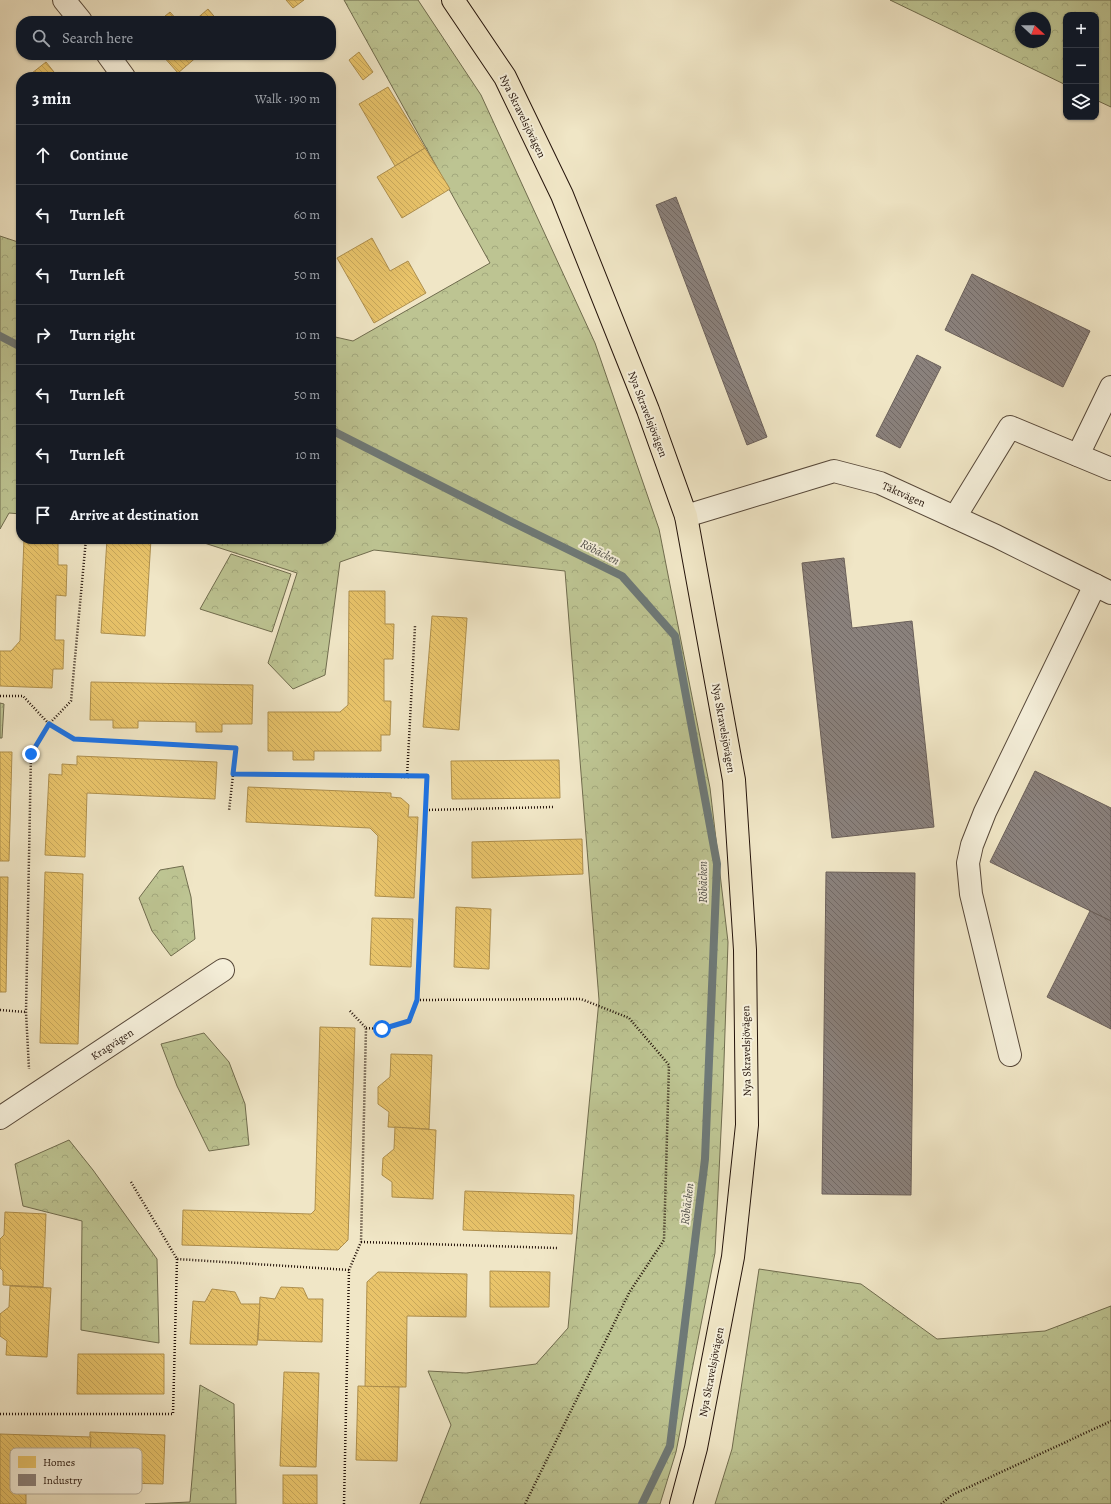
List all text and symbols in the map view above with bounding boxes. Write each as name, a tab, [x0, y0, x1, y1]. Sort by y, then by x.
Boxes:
north arrow	[1015, 12, 1051, 48]
map controls	[1063, 12, 1099, 120]
button: +	[1063, 12, 1099, 48]
search box	[16, 16, 336, 60]
icon: search	[30, 27, 52, 49]
text: Search here	[62, 28, 133, 48]
button: −	[1063, 48, 1099, 84]
street label: Nya Skravelsjövägen	[496, 72, 549, 160]
button: layers	[1063, 84, 1099, 120]
text: 3 min	[32, 87, 71, 110]
text: Walk · 190 m	[255, 90, 320, 107]
icon: ahead	[32, 144, 54, 166]
text: Continue	[70, 145, 128, 165]
text: 10 m	[295, 146, 320, 163]
icon: left	[32, 204, 54, 226]
text: Turn left	[70, 205, 125, 225]
text: 60 m	[294, 206, 320, 223]
icon: left	[32, 264, 54, 286]
text: Turn left	[70, 265, 125, 285]
text: 50 m	[294, 266, 320, 283]
icon: right	[32, 324, 54, 346]
text: Turn right	[70, 325, 135, 345]
text: 10 m	[295, 326, 320, 343]
street label: Nya Skravelsjövägen	[624, 369, 671, 459]
icon: left	[32, 384, 54, 406]
text: Turn left	[70, 385, 125, 405]
text: 50 m	[294, 386, 320, 403]
icon: left	[32, 444, 54, 466]
text: Turn left	[70, 445, 125, 465]
text: 10 m	[295, 446, 320, 463]
street label: Täktvägen	[880, 478, 928, 511]
icon: arrive	[32, 504, 54, 526]
text: Arrive at destination	[70, 505, 199, 525]
water label: Röbäcken	[578, 535, 622, 569]
street label: Nya Skravelsjövägen	[708, 682, 739, 774]
route end	[22, 745, 40, 763]
water label: Röbäcken	[695, 861, 711, 903]
street label: Nya Skravelsjövägen	[738, 1005, 755, 1097]
route start	[373, 1020, 391, 1038]
street label: Kragvägen	[88, 1025, 136, 1064]
water label: Röbäcken	[676, 1182, 698, 1226]
street label: Nya Skravelsjövägen	[695, 1326, 728, 1418]
legend	[10, 1448, 142, 1494]
text: Homes	[43, 1455, 75, 1470]
text: Industry	[43, 1473, 82, 1488]

